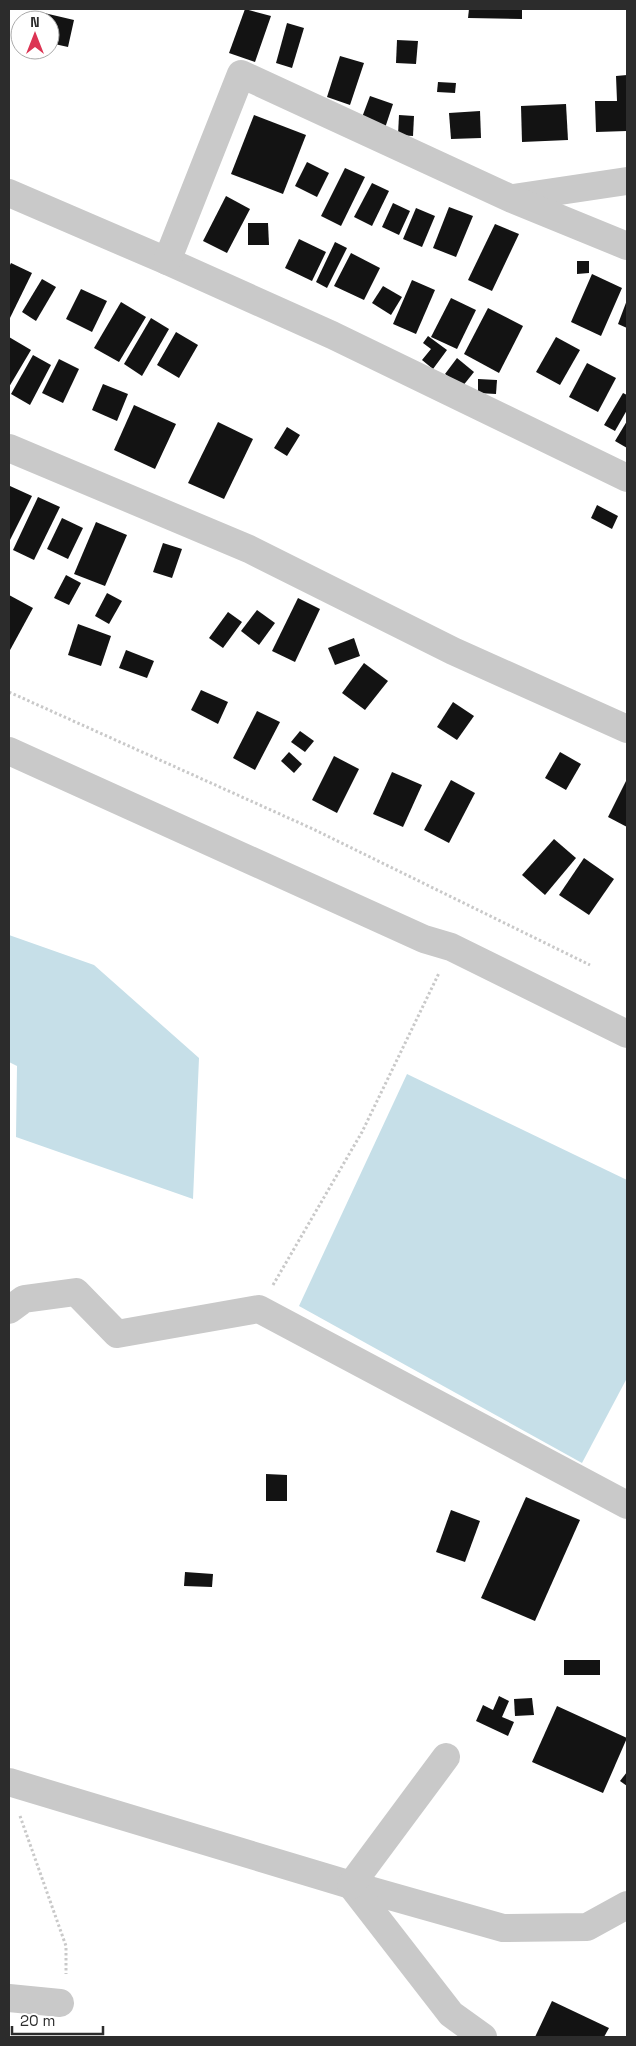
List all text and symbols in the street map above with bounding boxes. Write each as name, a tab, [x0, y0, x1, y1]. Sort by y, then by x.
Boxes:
north arrow	[10, 10, 60, 60]
text: N	[30, 13, 40, 31]
scale bar	[12, 2004, 104, 2036]
text: 20 m	[20, 2011, 55, 2030]

